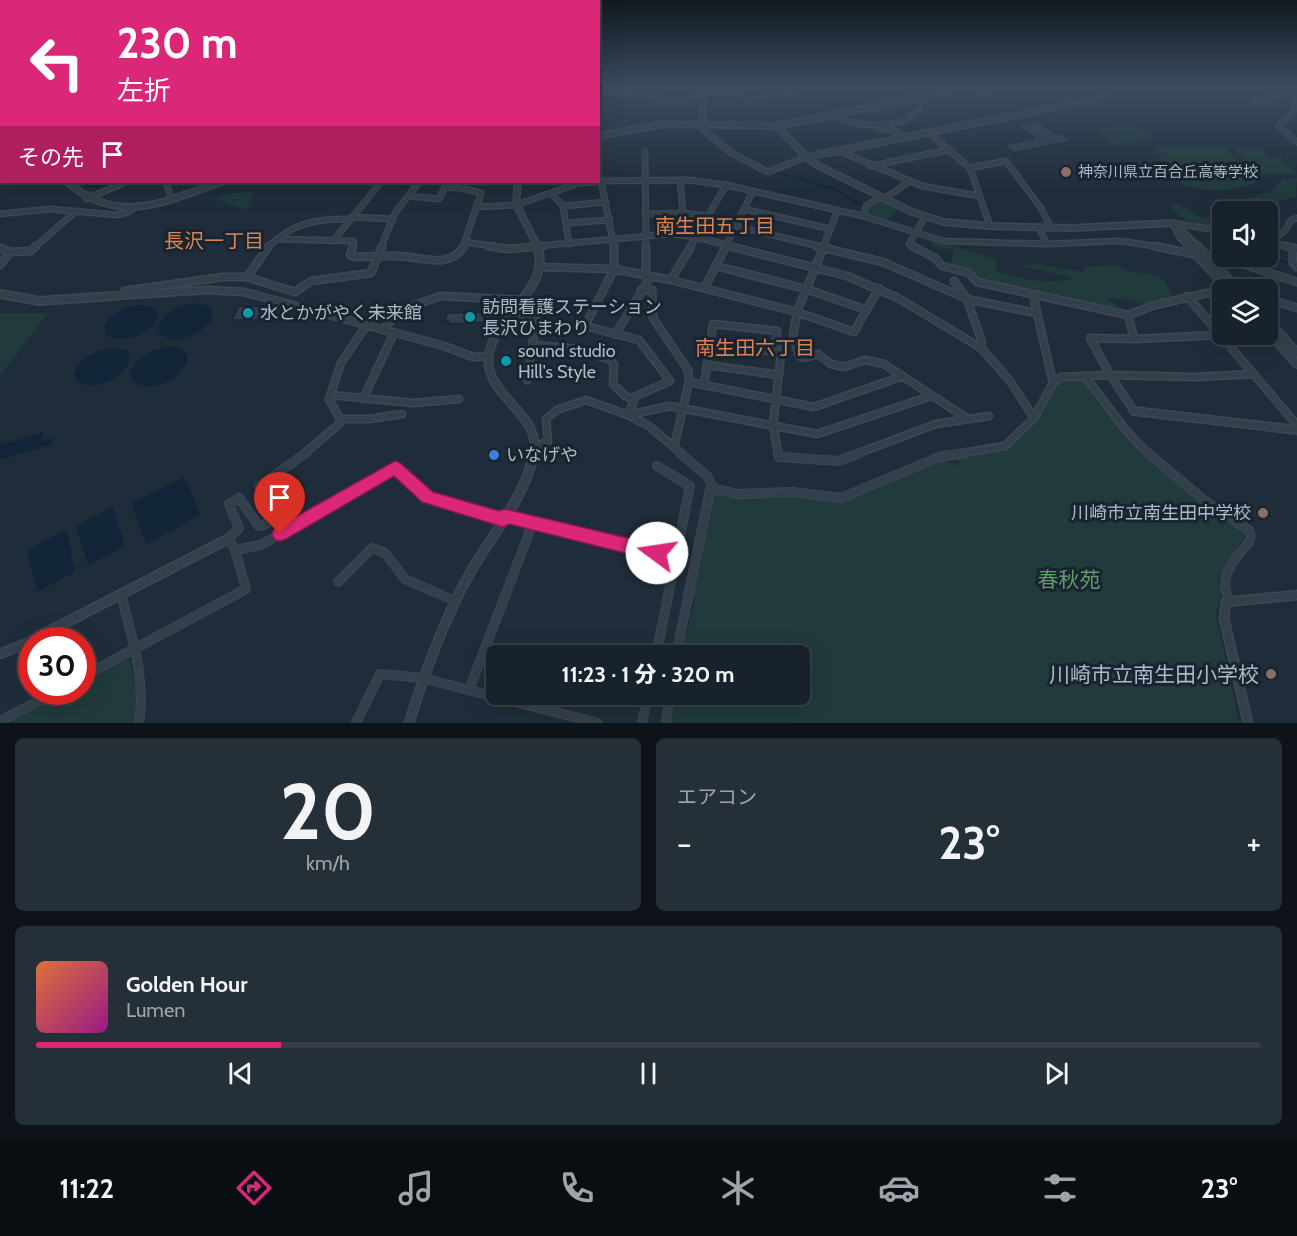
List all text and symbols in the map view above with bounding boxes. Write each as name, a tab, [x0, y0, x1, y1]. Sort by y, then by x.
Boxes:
text: 230 m	[117, 17, 237, 69]
icon: left	[18, 24, 96, 102]
text: 左折	[117, 74, 171, 107]
icon: arrive	[96, 138, 129, 171]
text: その先	[18, 144, 84, 171]
place label: 神奈川県立百合丘高等学校	[1078, 163, 1258, 181]
marker: 神奈川県立百合丘高等学校	[1059, 165, 1073, 179]
map controls	[1212, 201, 1278, 345]
button: sound	[1212, 201, 1278, 267]
district label: 南生田五丁目	[655, 214, 775, 238]
district label: 長沢一丁目	[164, 229, 264, 253]
button: layers	[1212, 279, 1278, 345]
place label: 訪問看護ステーション 長沢ひまわり	[482, 296, 662, 339]
place label: 水とかがやく未来館	[260, 302, 422, 324]
marker: 水とかがやく未来館	[241, 306, 255, 320]
marker: 訪問看護ステーション 長沢ひまわり	[463, 310, 477, 324]
district label: 南生田六丁目	[695, 336, 815, 360]
place label: sound studio Hill's Style	[518, 340, 616, 383]
marker: sound studio Hill's Style	[499, 354, 513, 368]
place label: いなげや	[506, 444, 578, 466]
marker: いなげや	[487, 448, 501, 462]
pin	[254, 472, 305, 534]
icon: arrive	[263, 481, 296, 514]
place label: 川崎市立南生田中学校	[1071, 502, 1251, 524]
marker: 川崎市立南生田中学校	[1256, 506, 1270, 520]
position arrow	[625, 521, 689, 585]
park label: 春秋苑	[1038, 567, 1101, 592]
speed limit sign: 30	[18, 627, 96, 705]
text: 11:23 · 1 分 · 320 m	[562, 661, 734, 688]
place label: 川崎市立南生田小学校	[1049, 662, 1259, 687]
marker: 川崎市立南生田小学校	[1264, 667, 1278, 681]
text: 20	[280, 764, 376, 859]
text: エアコン	[677, 785, 757, 809]
text: 23°	[938, 816, 1000, 870]
text: −	[677, 823, 692, 863]
text: +	[1246, 823, 1261, 863]
text: km/h	[306, 851, 350, 875]
text: Golden Hour	[126, 971, 247, 998]
text: Lumen	[126, 998, 185, 1022]
icon: previous	[224, 1057, 257, 1090]
icon: pause	[632, 1057, 665, 1090]
icon: next	[1040, 1057, 1073, 1090]
icon: directions	[233, 1167, 275, 1209]
icon: music	[395, 1167, 437, 1209]
icon: phone	[556, 1167, 598, 1209]
icon: climate	[717, 1167, 759, 1209]
icon: car	[878, 1167, 920, 1209]
icon: filters	[1039, 1167, 1081, 1209]
text: 11:22	[60, 1172, 114, 1205]
text: 23°	[1201, 1172, 1237, 1205]

